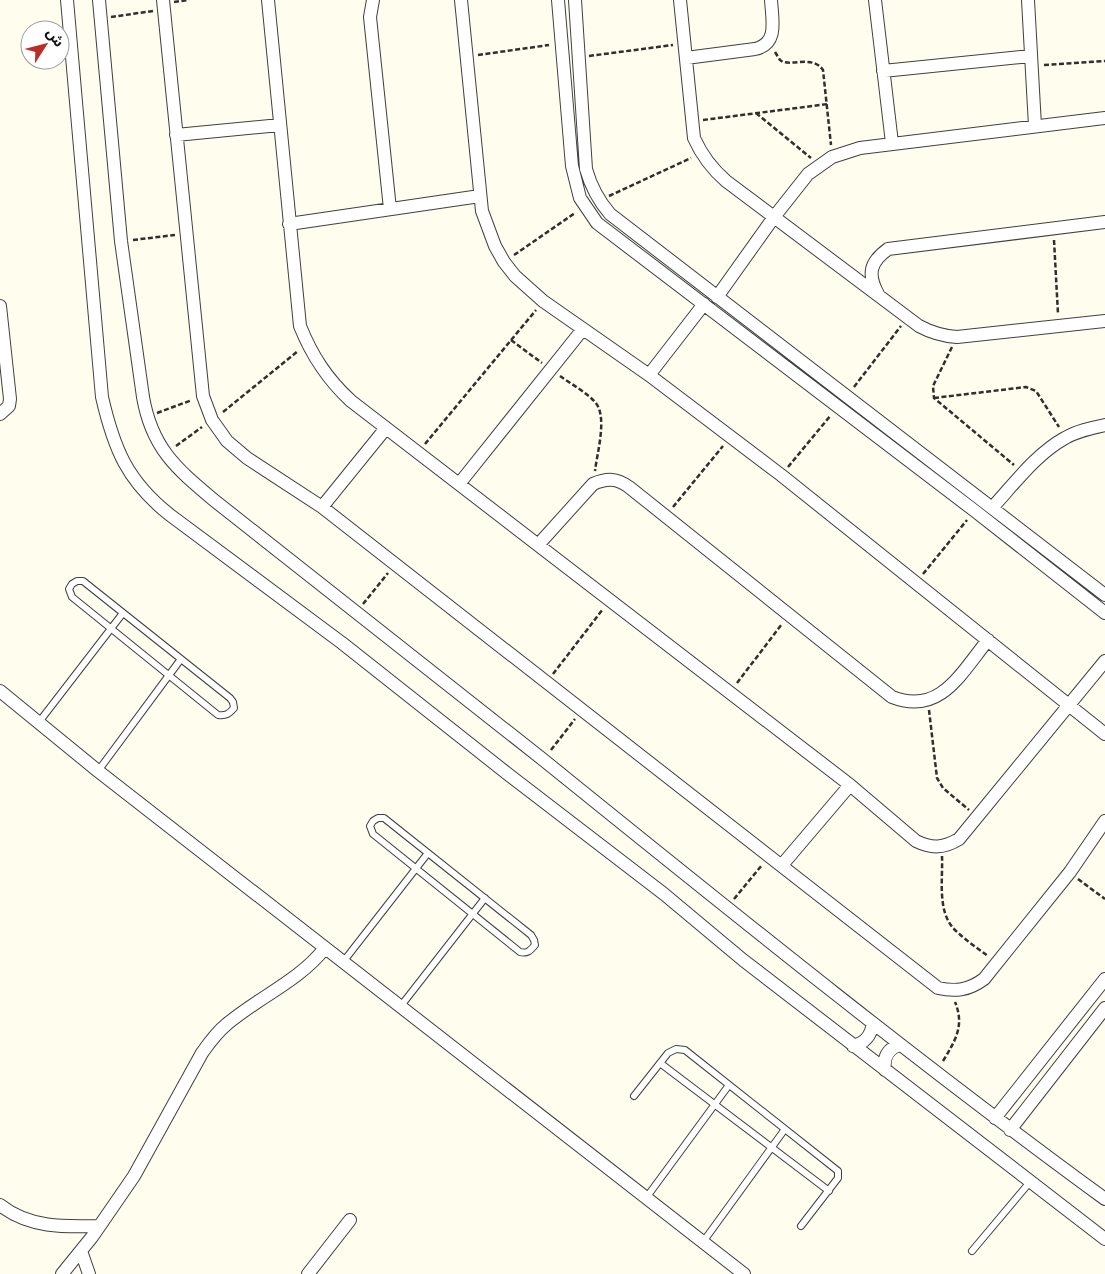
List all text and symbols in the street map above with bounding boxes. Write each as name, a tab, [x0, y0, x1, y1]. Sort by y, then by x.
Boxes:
north arrow	[20, 20, 70, 70]
text: ش	[43, 24, 68, 50]

